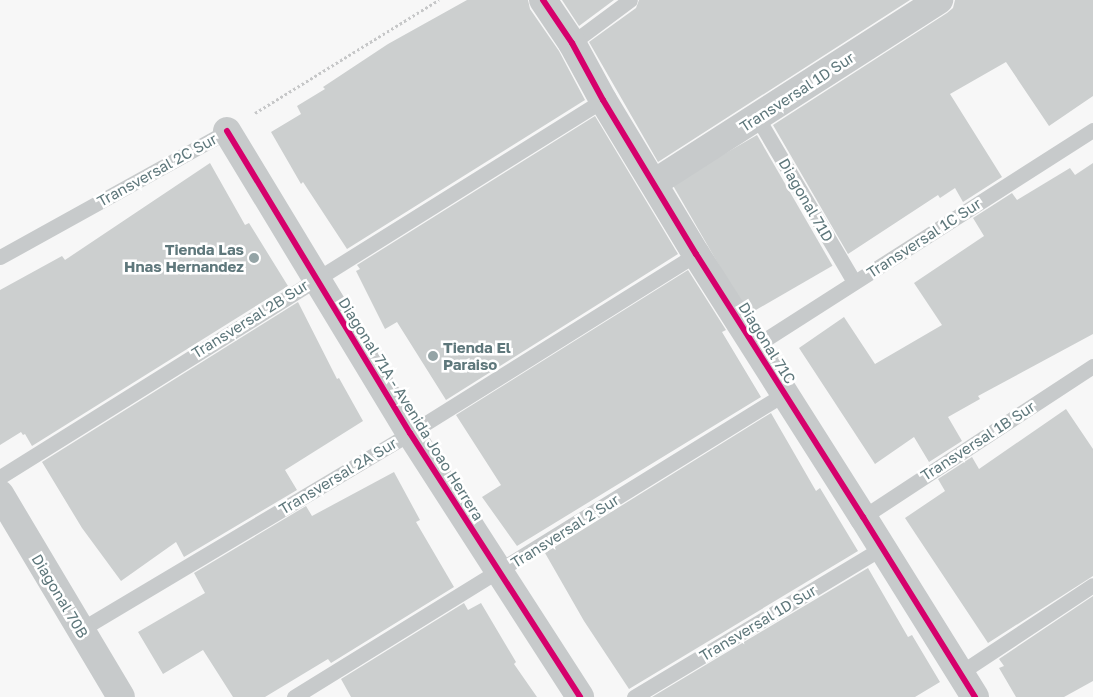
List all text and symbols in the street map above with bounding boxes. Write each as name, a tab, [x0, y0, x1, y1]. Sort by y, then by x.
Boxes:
street label: Transversal 1D Sur	[736, 48, 858, 136]
street label: Transversal 2C Sur	[94, 130, 220, 210]
street label: Diagonal 71D	[775, 155, 837, 245]
street label: Transversal 1C Sur	[863, 194, 985, 282]
place label: Tienda Las Hnas Hernandez	[124, 240, 244, 275]
marker: Tienda Las Hnas Hernandez	[248, 252, 260, 264]
street label: Transversal 2B Sur	[188, 276, 312, 362]
street label: Diagonal 71A - Avenida Joao Herrera	[335, 294, 487, 524]
street label: Diagonal 71C	[735, 299, 799, 387]
place label: Tienda El Paraiso	[443, 338, 511, 373]
marker: Tienda El Paraiso	[427, 350, 439, 362]
street label: Transversal 1B Sur	[918, 397, 1038, 485]
street label: Transversal 2A Sur	[276, 434, 400, 518]
street label: Transversal 2 Sur	[508, 491, 622, 571]
street label: Diagonal 70B	[28, 551, 92, 641]
street label: Transversal 1D Sur	[696, 581, 820, 665]

